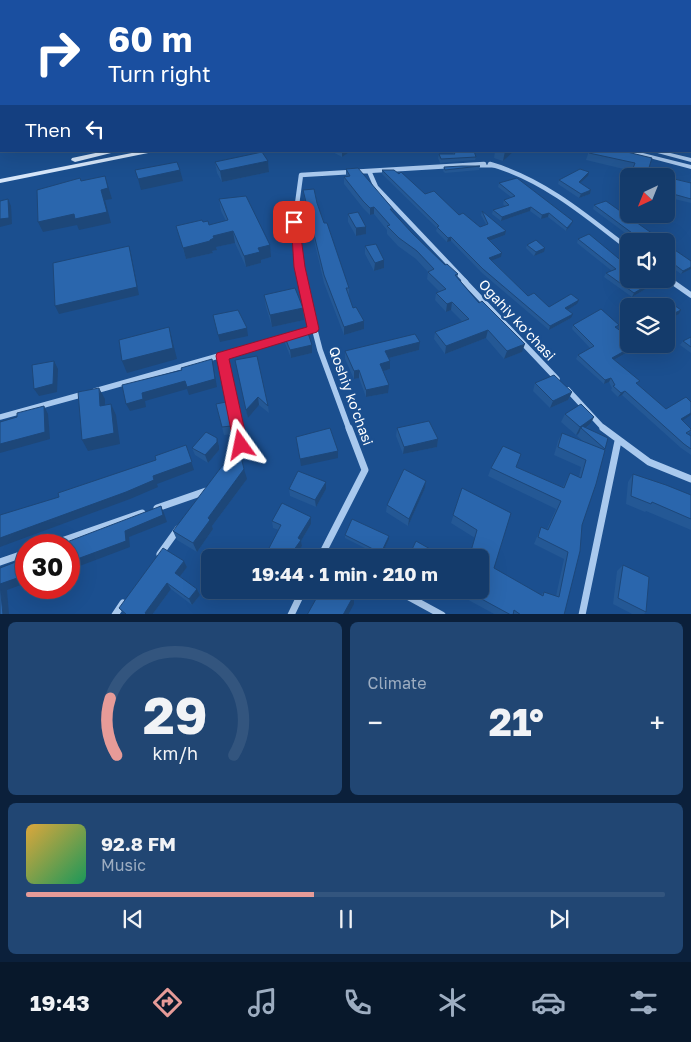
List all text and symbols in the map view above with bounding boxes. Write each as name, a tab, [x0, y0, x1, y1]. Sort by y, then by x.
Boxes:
text: 60 m	[108, 18, 192, 60]
icon: right	[25, 20, 90, 85]
text: Turn right	[108, 60, 211, 87]
icon: left	[81, 115, 109, 143]
text: Then	[25, 118, 71, 141]
north arrow	[620, 168, 675, 222]
map controls	[620, 168, 675, 353]
pin	[273, 201, 315, 243]
icon: arrive	[280, 208, 308, 236]
button: sound	[620, 233, 675, 288]
street label: Ogahiy ko'chasi	[475, 276, 559, 364]
button: layers	[620, 298, 675, 353]
street label: Qoshiy ko'chasi	[326, 344, 377, 448]
position arrow	[214, 418, 266, 470]
speed limit sign: 30	[15, 534, 80, 599]
text: 19:44 · 1 min · 210 m	[252, 562, 438, 585]
text: Climate	[368, 673, 427, 693]
text: 29	[142, 683, 207, 745]
text: 21°	[489, 699, 544, 744]
text: −	[368, 706, 383, 739]
text: +	[650, 706, 665, 739]
text: km/h	[152, 742, 197, 764]
text: 92.8 FM	[101, 832, 176, 855]
text: Music	[101, 855, 146, 875]
icon: previous	[119, 905, 147, 933]
icon: pause	[332, 905, 360, 933]
icon: next	[545, 905, 573, 933]
icon: directions	[150, 985, 185, 1020]
icon: music	[245, 985, 280, 1020]
icon: phone	[340, 985, 375, 1020]
icon: climate	[435, 985, 470, 1020]
icon: car	[531, 985, 566, 1020]
icon: filters	[626, 985, 661, 1020]
text: 19:43	[30, 989, 90, 1016]

